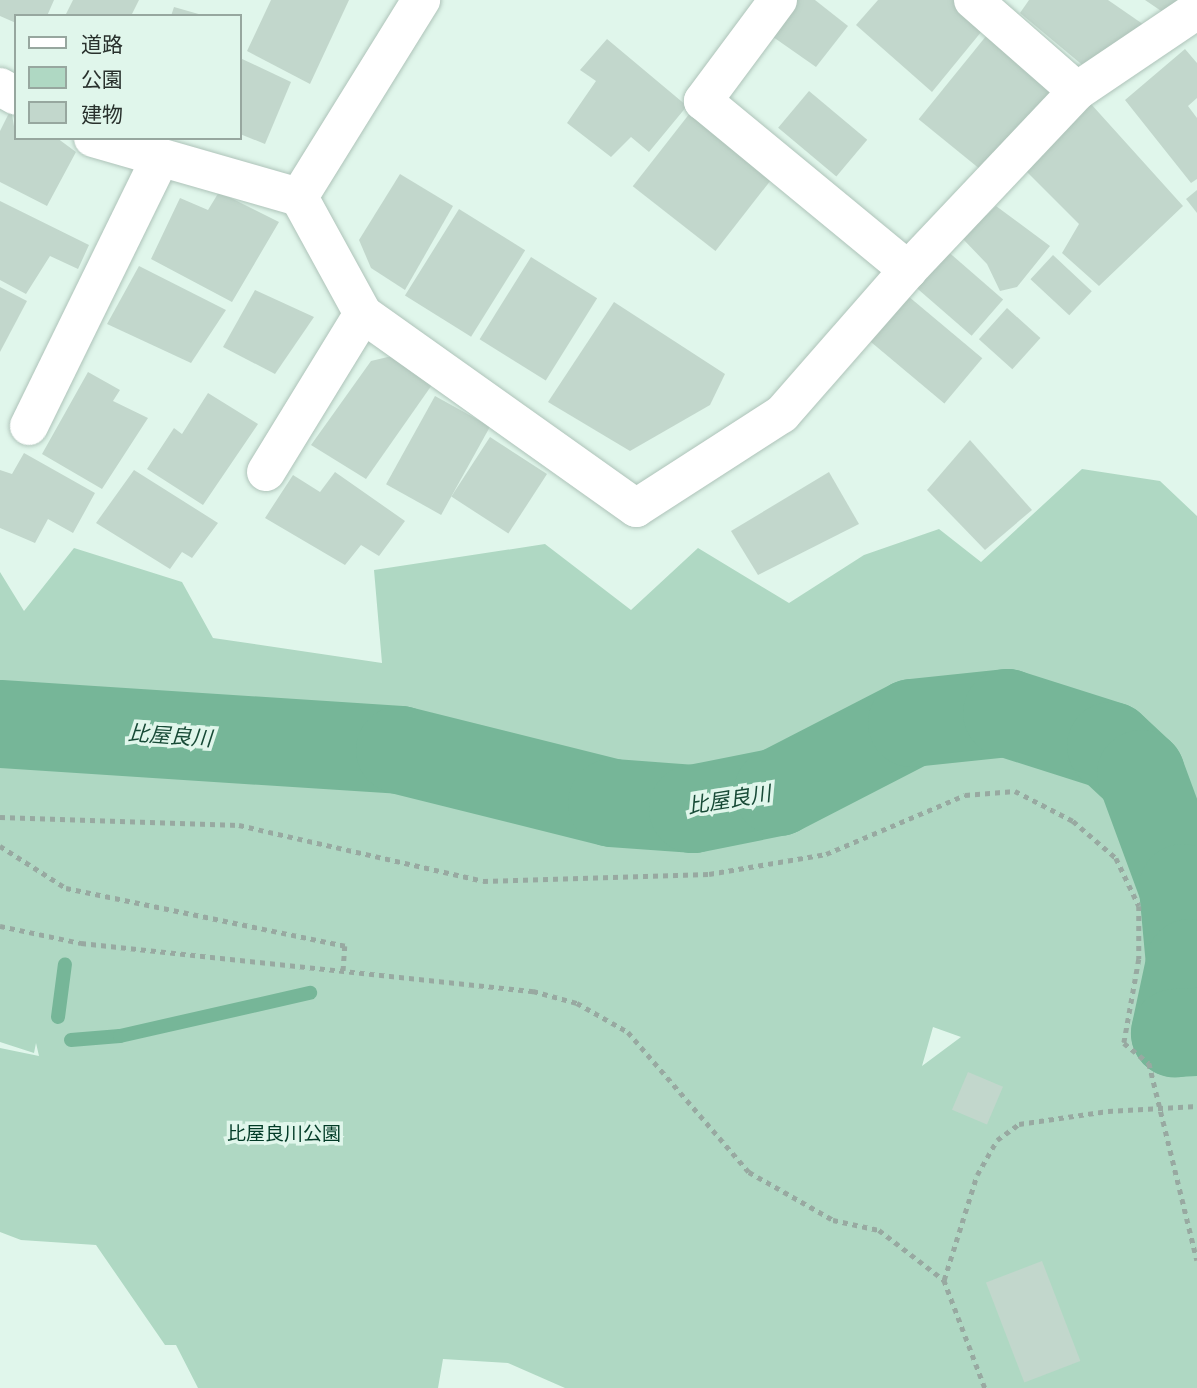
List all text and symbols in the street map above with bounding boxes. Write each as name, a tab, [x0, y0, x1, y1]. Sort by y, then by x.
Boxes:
legend	[14, 14, 242, 140]
text: 道路	[81, 32, 123, 56]
text: 公園	[81, 67, 123, 91]
text: 建物	[81, 102, 123, 126]
water label: 比屋良川	[127, 720, 213, 750]
water label: 比屋良川	[686, 780, 772, 818]
park label: 比屋良川公園	[227, 1123, 341, 1145]

